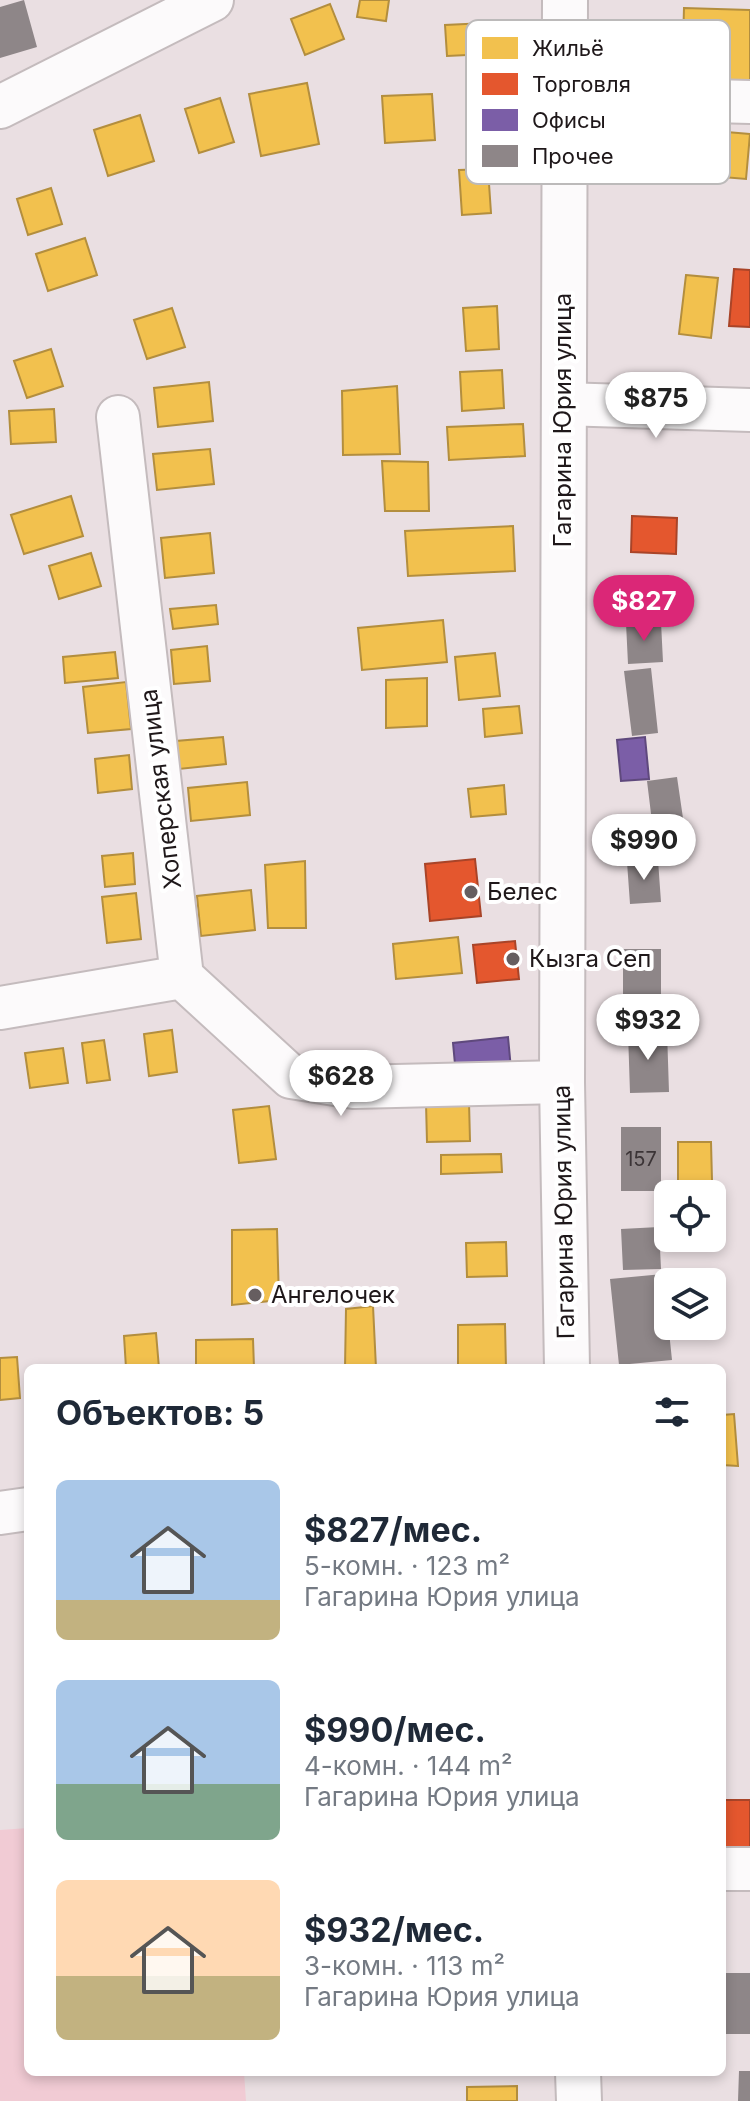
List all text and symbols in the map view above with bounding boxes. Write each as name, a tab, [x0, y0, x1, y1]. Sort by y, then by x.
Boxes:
legend	[466, 20, 730, 184]
text: Жильё	[532, 35, 604, 61]
text: Торговля	[532, 71, 631, 97]
text: Офисы	[532, 107, 606, 133]
text: Прочее	[532, 143, 614, 169]
street label: Гагарина Юрия улица	[548, 293, 577, 547]
pin: $875	[609, 372, 703, 440]
text: $875	[623, 382, 689, 413]
pin: $827	[597, 575, 691, 643]
text: $827	[611, 585, 677, 616]
street label: Хоперская улица	[134, 687, 187, 891]
pin: $990	[597, 814, 691, 882]
text: $990	[610, 824, 678, 855]
place label: Белес	[487, 877, 558, 906]
marker: Белес	[462, 883, 480, 901]
place label: Кызга Сеп	[529, 944, 651, 973]
marker: Кызга Сеп	[504, 950, 522, 968]
pin: $932	[601, 994, 695, 1062]
text: $932	[614, 1004, 682, 1035]
pin: $628	[294, 1050, 388, 1118]
text: $628	[307, 1060, 375, 1091]
street label: Гагарина Юрия улица	[547, 1085, 580, 1339]
house number: 157	[625, 1147, 657, 1171]
map controls	[654, 1180, 726, 1340]
button: locate	[654, 1180, 726, 1252]
button: layers	[654, 1268, 726, 1340]
place label: Ангелочек	[271, 1280, 395, 1309]
marker: Ангелочек	[246, 1286, 264, 1304]
icon: filters	[650, 1390, 694, 1434]
text: Объектов: 5	[56, 1392, 264, 1433]
text: $827/мес.	[304, 1509, 482, 1550]
icon: home	[120, 1512, 216, 1608]
text: 5-комн. · 123 m²	[304, 1550, 510, 1581]
text: Гагарина Юрия улица	[304, 1581, 580, 1612]
text: $990/мес.	[304, 1709, 486, 1750]
icon: home	[120, 1712, 216, 1808]
text: 4-комн. · 144 m²	[304, 1750, 513, 1781]
text: Гагарина Юрия улица	[304, 1781, 580, 1812]
text: $932/мес.	[304, 1909, 484, 1950]
icon: home	[120, 1912, 216, 2008]
text: 3-комн. · 113 m²	[304, 1950, 505, 1981]
text: Гагарина Юрия улица	[304, 1981, 580, 2012]

